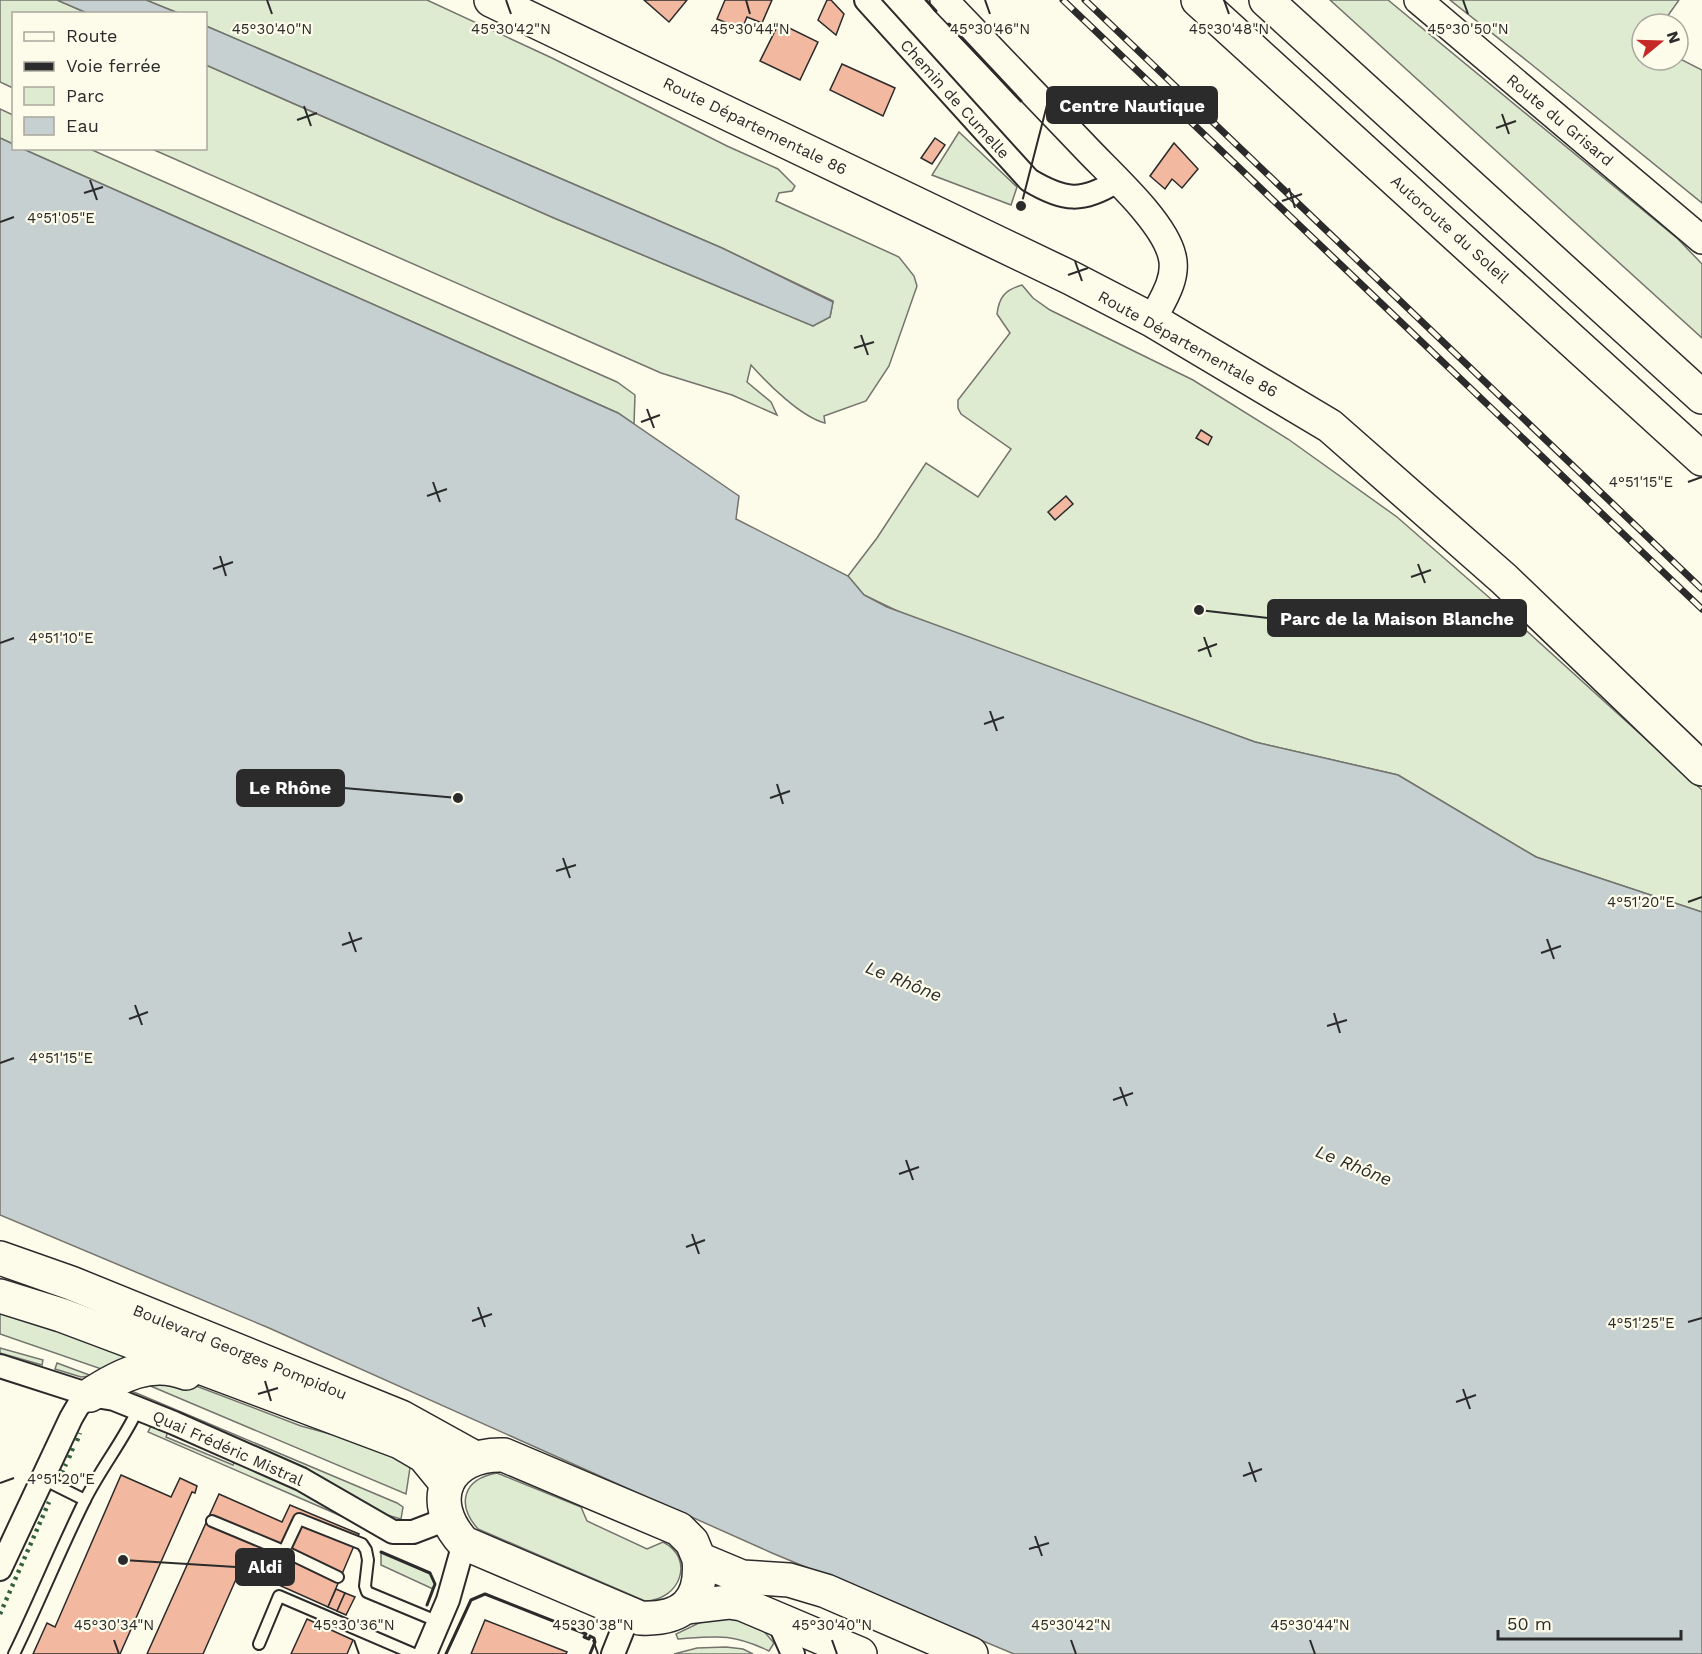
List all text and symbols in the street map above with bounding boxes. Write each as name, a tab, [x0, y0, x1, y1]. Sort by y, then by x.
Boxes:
legend	[12, 12, 207, 150]
north arrow	[1630, 12, 1690, 72]
text: 45°30'40"N	[232, 20, 312, 38]
text: 45°30'42"N	[471, 20, 551, 38]
text: 45°30'44"N	[710, 20, 790, 38]
text: 45°30'46"N	[950, 20, 1030, 38]
text: 45°30'48"N	[1189, 20, 1269, 38]
text: 45°30'50"N	[1427, 20, 1509, 38]
text: Route	[66, 25, 118, 46]
text: N	[1663, 29, 1685, 46]
street label: Chemin de Cumelle	[896, 35, 1014, 163]
text: Voie ferrée	[66, 55, 161, 76]
street label: Route du Grisard	[1503, 70, 1617, 170]
street label: Route Départementale 86	[660, 73, 850, 179]
text: Parc	[66, 85, 104, 106]
callout: Centre Nautique	[1047, 87, 1217, 123]
text: Centre Nautique	[1059, 95, 1205, 116]
text: Eau	[66, 115, 99, 136]
street label: Autoroute du Soleil	[1387, 171, 1513, 287]
text: 4°51'05"E	[27, 209, 95, 227]
street label: Route Départementale 86	[1095, 287, 1281, 401]
text: 4°51'15"E	[1609, 473, 1673, 491]
callout: Parc de la Maison Blanche	[1268, 600, 1526, 636]
text: Parc de la Maison Blanche	[1280, 608, 1514, 629]
text: 4°51'10"E	[29, 629, 93, 647]
callout: Le Rhône	[237, 770, 344, 806]
text: Le Rhône	[249, 777, 331, 798]
text: 4°51'20"E	[1607, 893, 1675, 911]
water label: Le Rhône	[863, 956, 945, 1006]
text: 4°51'15"E	[29, 1049, 93, 1067]
water label: Le Rhône	[1313, 1140, 1395, 1190]
street label: Boulevard Georges Pompidou	[130, 1300, 350, 1404]
text: 4°51'25"E	[1607, 1314, 1675, 1332]
street label: Quai Frédéric Mistral	[150, 1406, 306, 1490]
text: 4°51'20"E	[27, 1470, 95, 1488]
callout: Aldi	[236, 1549, 294, 1585]
text: Aldi	[248, 1556, 282, 1577]
scale bar	[1498, 1603, 1681, 1641]
text: 50 m	[1507, 1613, 1552, 1634]
text: 45°30'34"N	[74, 1616, 154, 1634]
text: 45°30'36"N	[313, 1616, 395, 1634]
text: 45°30'38"N	[552, 1616, 634, 1634]
text: 45°30'40"N	[792, 1616, 872, 1634]
text: 45°30'42"N	[1031, 1616, 1111, 1634]
text: 45°30'44"N	[1270, 1616, 1350, 1634]

